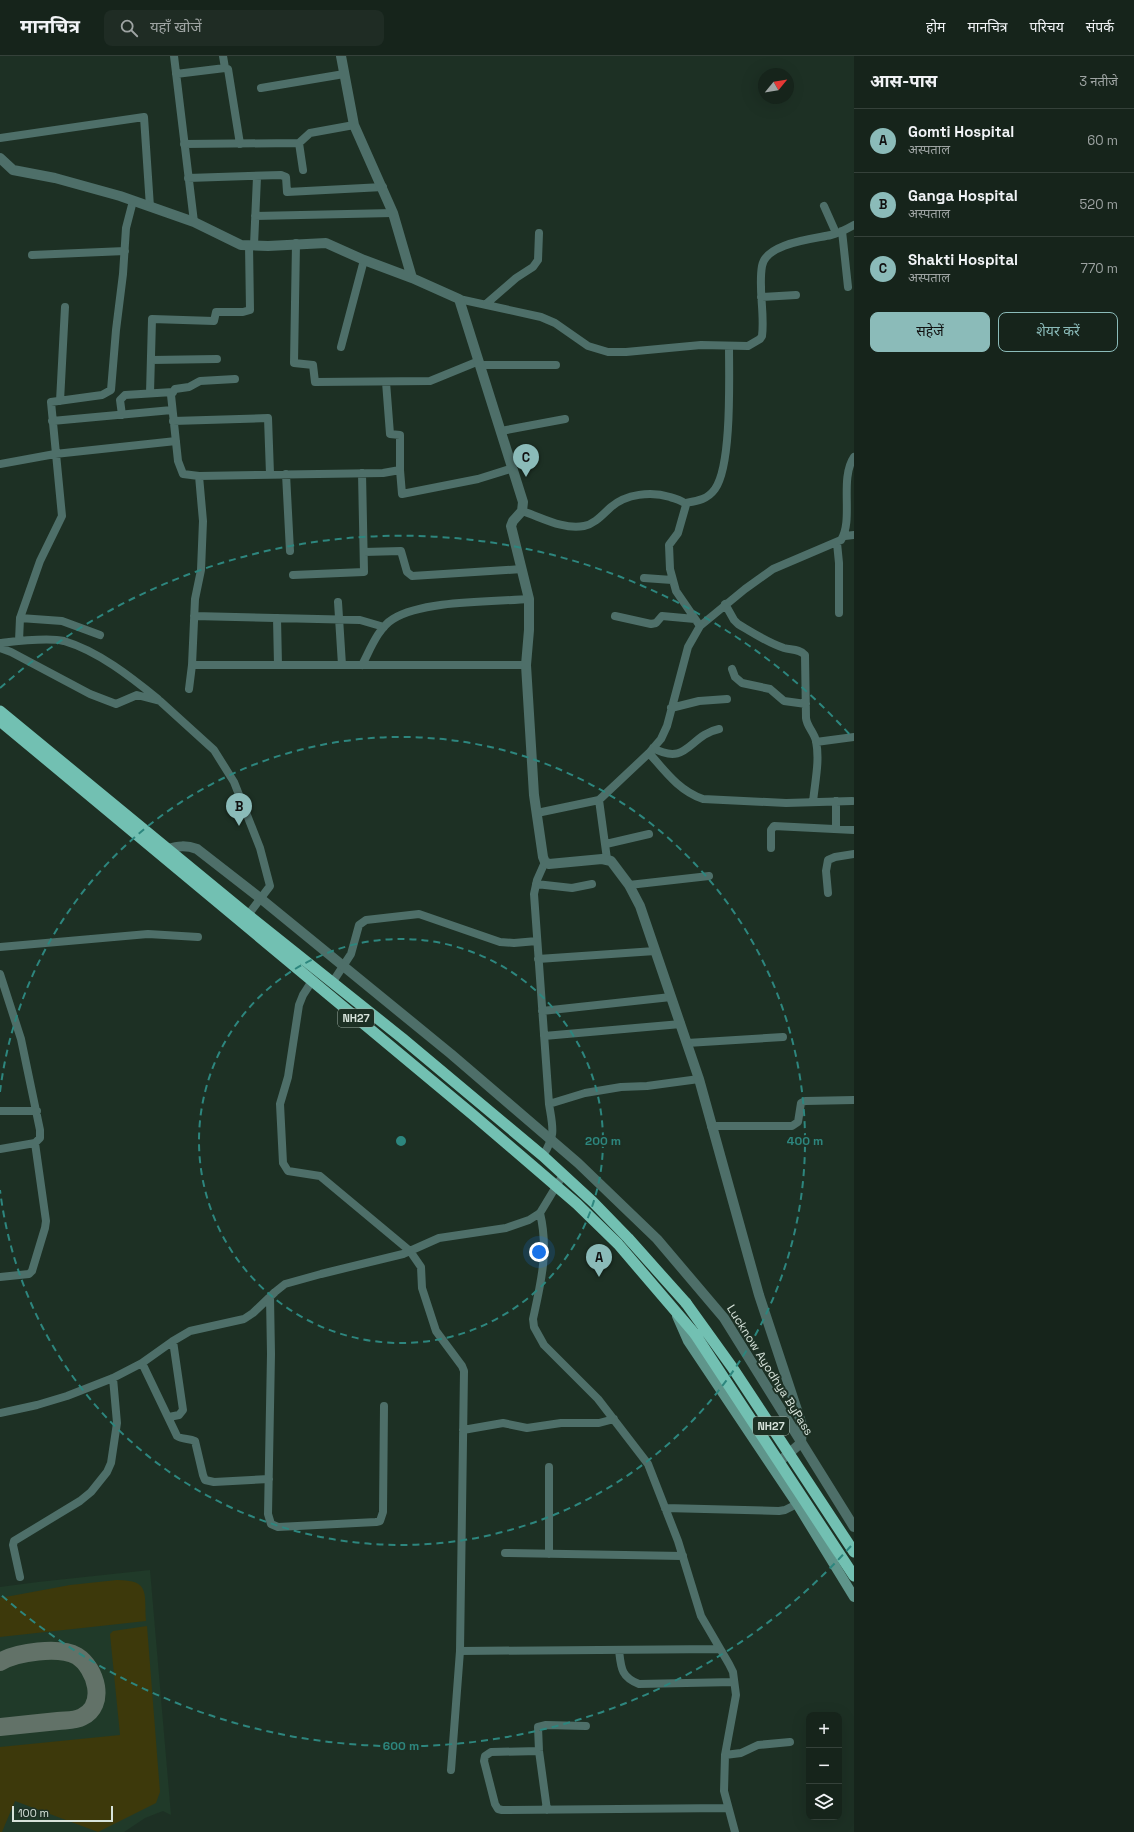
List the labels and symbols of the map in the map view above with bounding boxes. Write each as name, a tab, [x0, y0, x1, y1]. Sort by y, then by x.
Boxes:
north arrow	[758, 68, 794, 104]
pin: C	[513, 444, 539, 477]
pin: B	[226, 793, 252, 826]
road number: NH27	[338, 1009, 374, 1027]
text: 200 m	[585, 1133, 621, 1149]
text: 400 m	[787, 1133, 823, 1149]
centre of rings	[394, 1134, 408, 1148]
your location	[529, 1242, 549, 1262]
pin: A	[586, 1244, 612, 1277]
street label: Lucknow Ayodhya ByPass	[723, 1302, 817, 1438]
road number: NH27	[753, 1417, 789, 1435]
text: 600 m	[383, 1738, 419, 1754]
scale bar	[12, 1804, 113, 1823]

